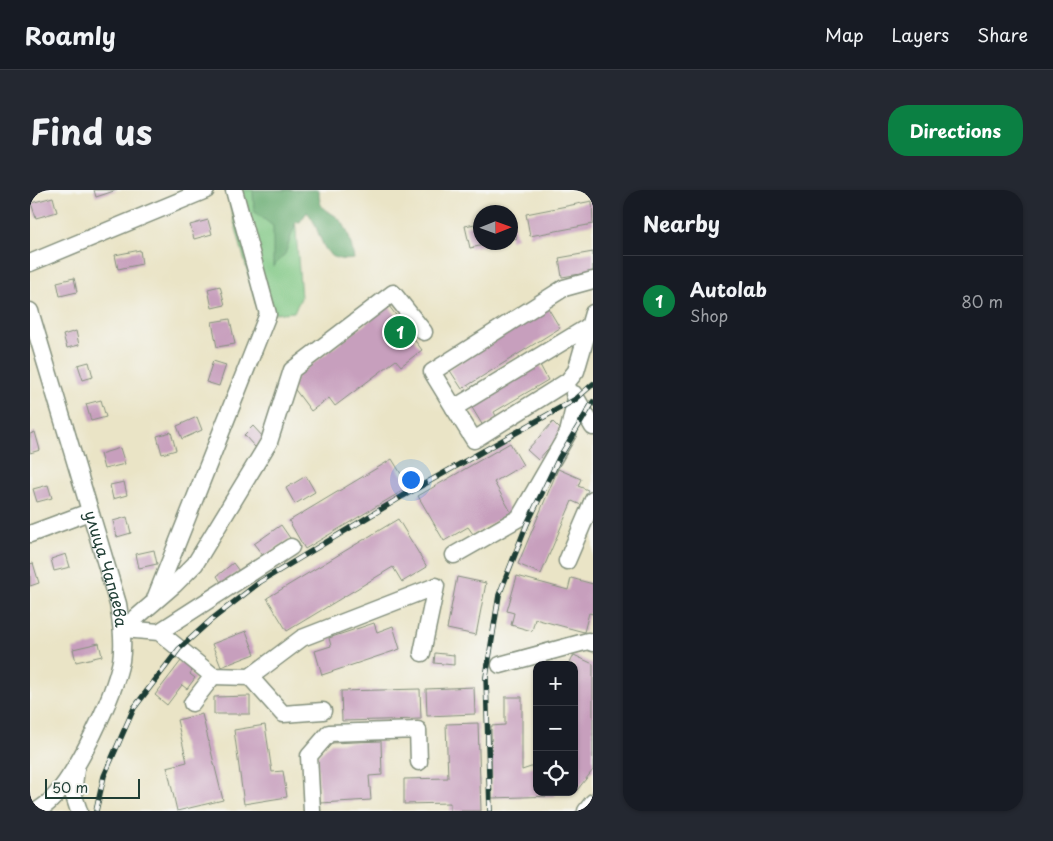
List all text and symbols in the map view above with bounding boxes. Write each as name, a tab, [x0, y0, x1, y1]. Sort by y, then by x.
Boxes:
text: Roamly	[25, 17, 116, 53]
text: Map	[825, 21, 864, 48]
text: Layers	[892, 21, 949, 48]
text: Share	[977, 21, 1028, 48]
text: Find us	[30, 104, 152, 157]
button: Directions	[888, 105, 1023, 156]
north arrow	[473, 205, 518, 250]
text: Nearby	[643, 207, 720, 239]
text: Autolab	[690, 275, 767, 303]
text: 1	[655, 289, 663, 313]
text: 80 m	[961, 289, 1003, 313]
text: Shop	[690, 303, 728, 327]
pin: 1	[384, 313, 416, 351]
your location	[398, 467, 424, 493]
street label: улица Чапаева	[79, 507, 134, 629]
map controls	[533, 661, 578, 796]
button: +	[533, 661, 578, 706]
button: −	[533, 706, 578, 751]
button: locate	[533, 751, 578, 796]
scale bar	[45, 776, 140, 799]
text: 50 m	[52, 777, 88, 798]

